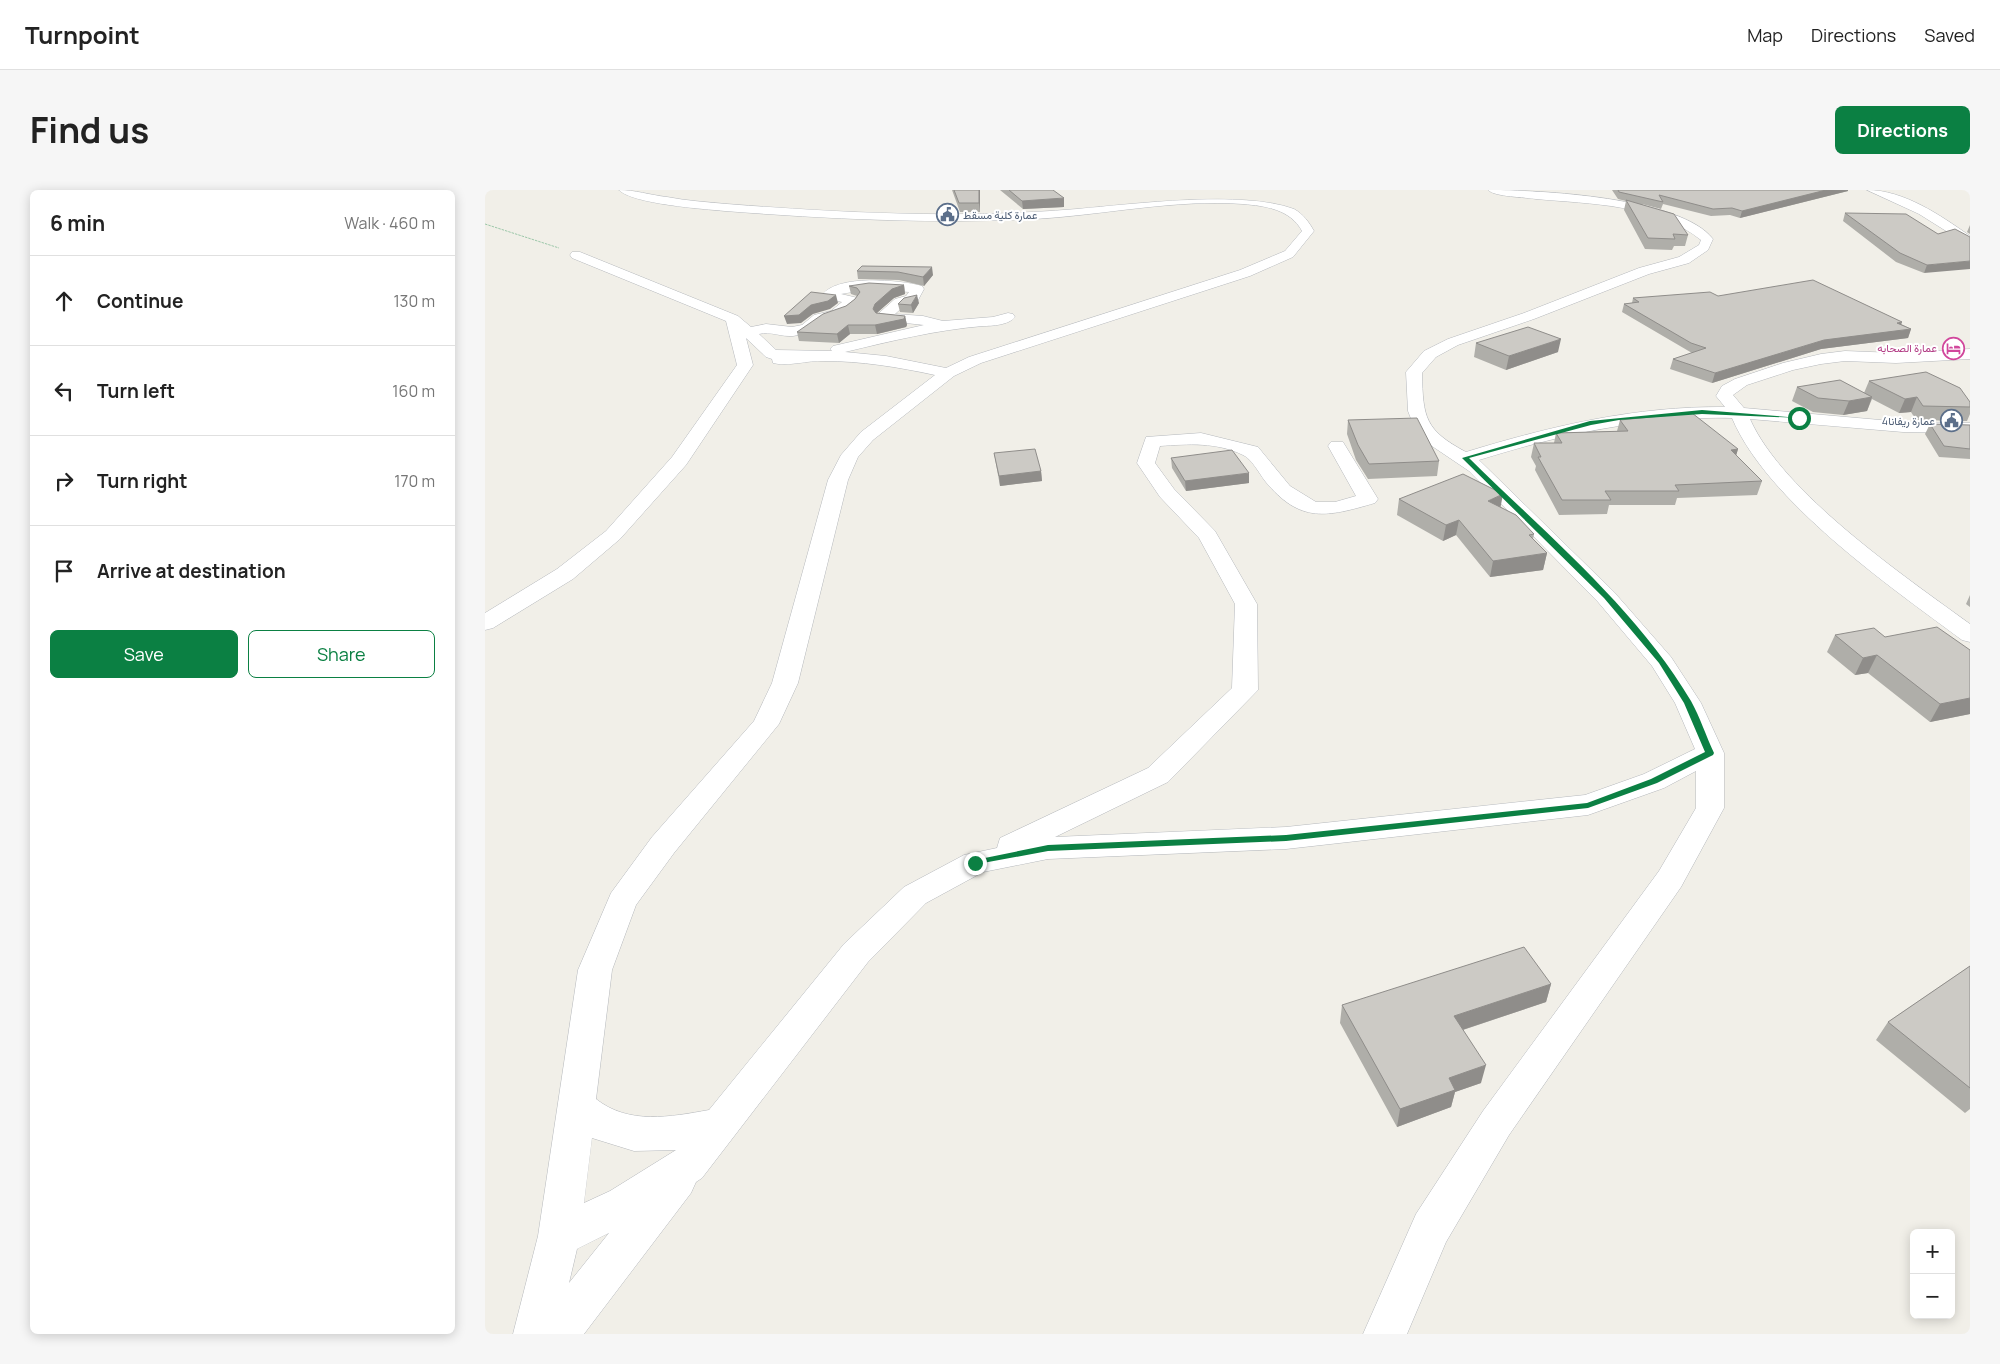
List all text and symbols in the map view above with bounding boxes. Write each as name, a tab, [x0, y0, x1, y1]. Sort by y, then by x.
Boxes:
text: Turnpoint	[25, 18, 140, 51]
text: Map	[1747, 23, 1783, 47]
text: Directions	[1811, 23, 1896, 47]
text: Saved	[1924, 23, 1975, 47]
text: Find us	[30, 106, 149, 154]
button: Directions	[1835, 106, 1970, 154]
public building icon: عمارة كلية مسقط	[935, 203, 959, 227]
place label: عمارة كلية مسقط	[963, 207, 1038, 222]
text: 6 min	[50, 209, 105, 237]
text: Walk · 460 m	[344, 212, 435, 234]
icon: ahead	[50, 287, 78, 315]
text: Continue	[97, 288, 183, 314]
text: 130 m	[393, 290, 435, 312]
hotel icon: عمارة الصحابه	[1941, 336, 1965, 360]
place label: عمارة الصحابه	[1877, 340, 1937, 355]
icon: left	[50, 377, 78, 405]
text: Turn left	[97, 378, 175, 404]
text: 160 m	[392, 380, 435, 402]
route start	[1788, 407, 1811, 430]
public building icon: عمارة ريفانا4	[1939, 409, 1963, 433]
place label: عمارة ريفانا4	[1882, 413, 1935, 428]
icon: right	[50, 467, 78, 495]
text: Turn right	[97, 468, 187, 494]
text: 170 m	[394, 470, 435, 492]
icon: arrive	[50, 557, 78, 585]
text: Arrive at destination	[97, 558, 286, 584]
button: Save	[50, 630, 238, 678]
button: Share	[248, 630, 435, 678]
route end	[964, 852, 987, 875]
map controls	[1910, 1229, 1955, 1319]
button: +	[1910, 1229, 1955, 1274]
button: −	[1910, 1274, 1955, 1319]

